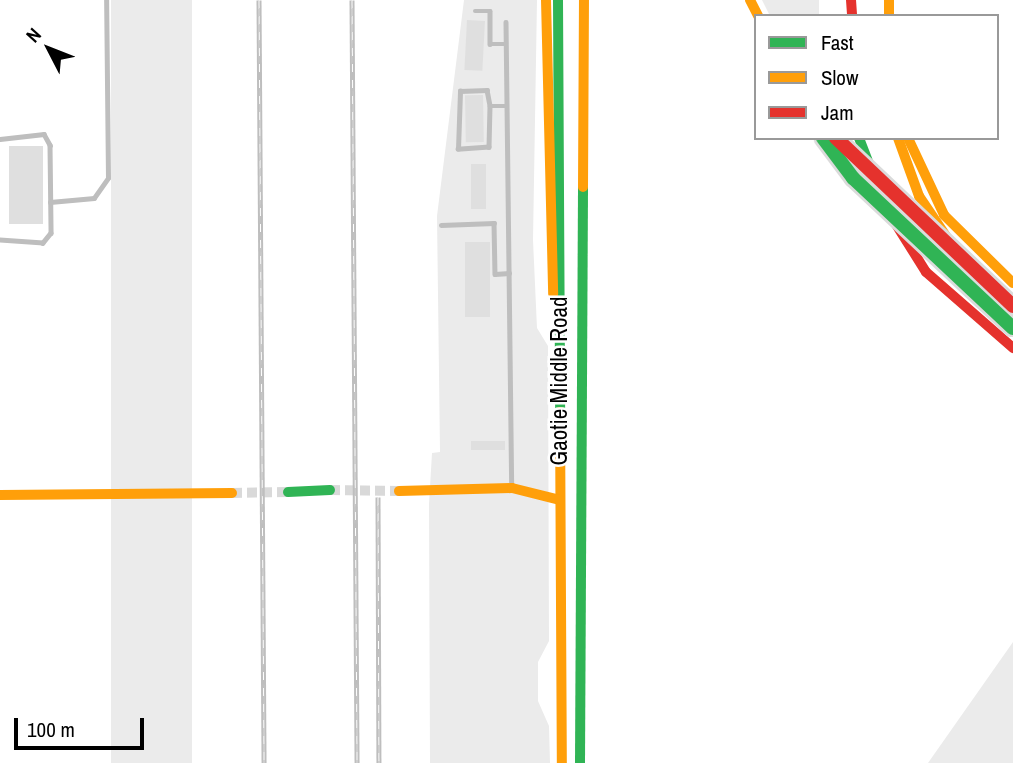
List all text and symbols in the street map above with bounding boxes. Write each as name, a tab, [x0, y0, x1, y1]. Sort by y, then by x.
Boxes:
north arrow	[14, 14, 84, 84]
legend	[754, 14, 999, 140]
text: N	[20, 22, 47, 48]
text: Fast	[821, 28, 854, 57]
text: Slow	[821, 63, 858, 92]
text: Jam	[821, 98, 854, 127]
street label: Gaotie Middle Road	[545, 297, 573, 465]
scale bar	[18, 704, 147, 748]
text: 100 m	[27, 715, 75, 744]

